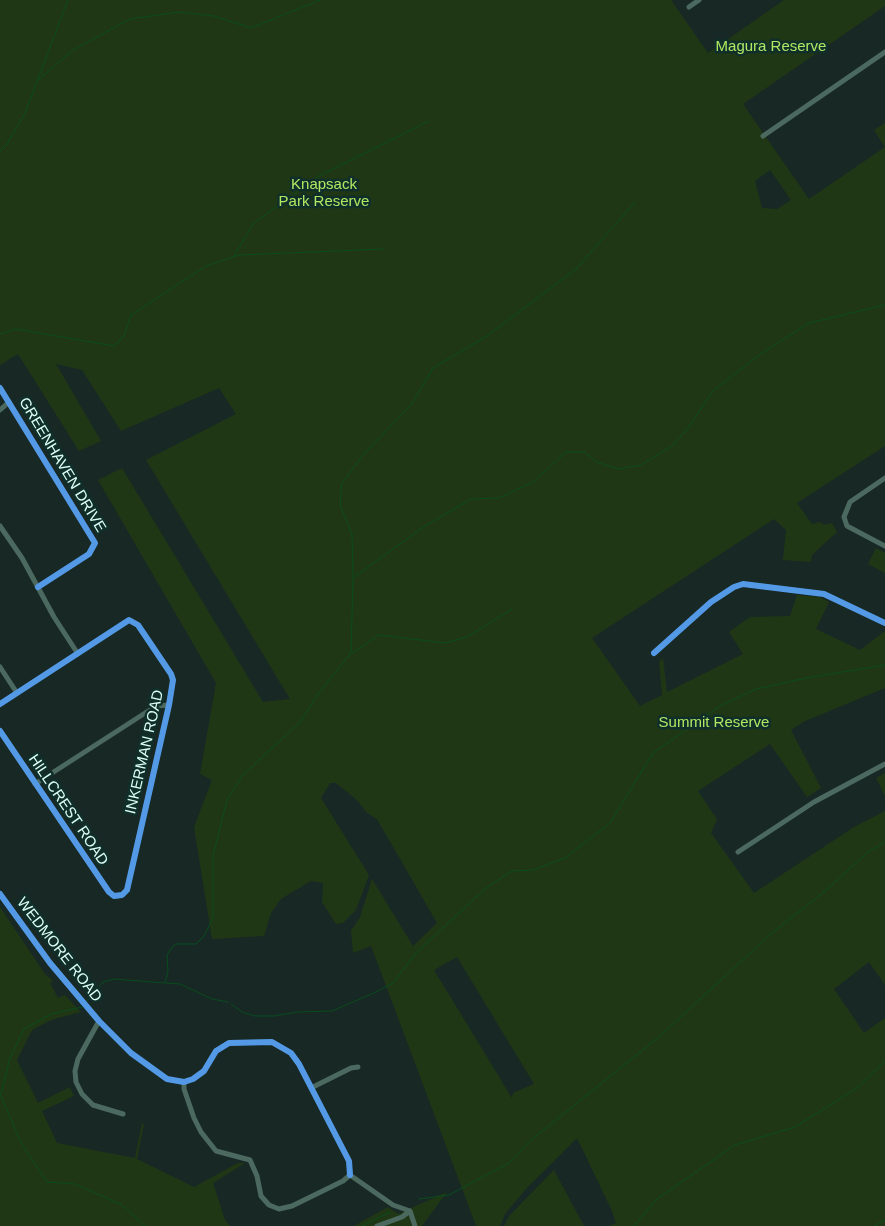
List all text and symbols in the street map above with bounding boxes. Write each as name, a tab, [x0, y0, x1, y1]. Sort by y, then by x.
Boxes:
park label: Magura Reserve	[716, 38, 826, 56]
park label: Knapsack Park Reserve	[279, 176, 369, 211]
street label: GREENHAVEN DRIVE	[15, 394, 109, 536]
street label: INKERMAN ROAD	[122, 688, 168, 816]
park label: Summit Reserve	[659, 714, 769, 732]
street label: HILLCREST ROAD	[24, 751, 112, 869]
street label: WEDMORE ROAD	[13, 894, 105, 1006]

